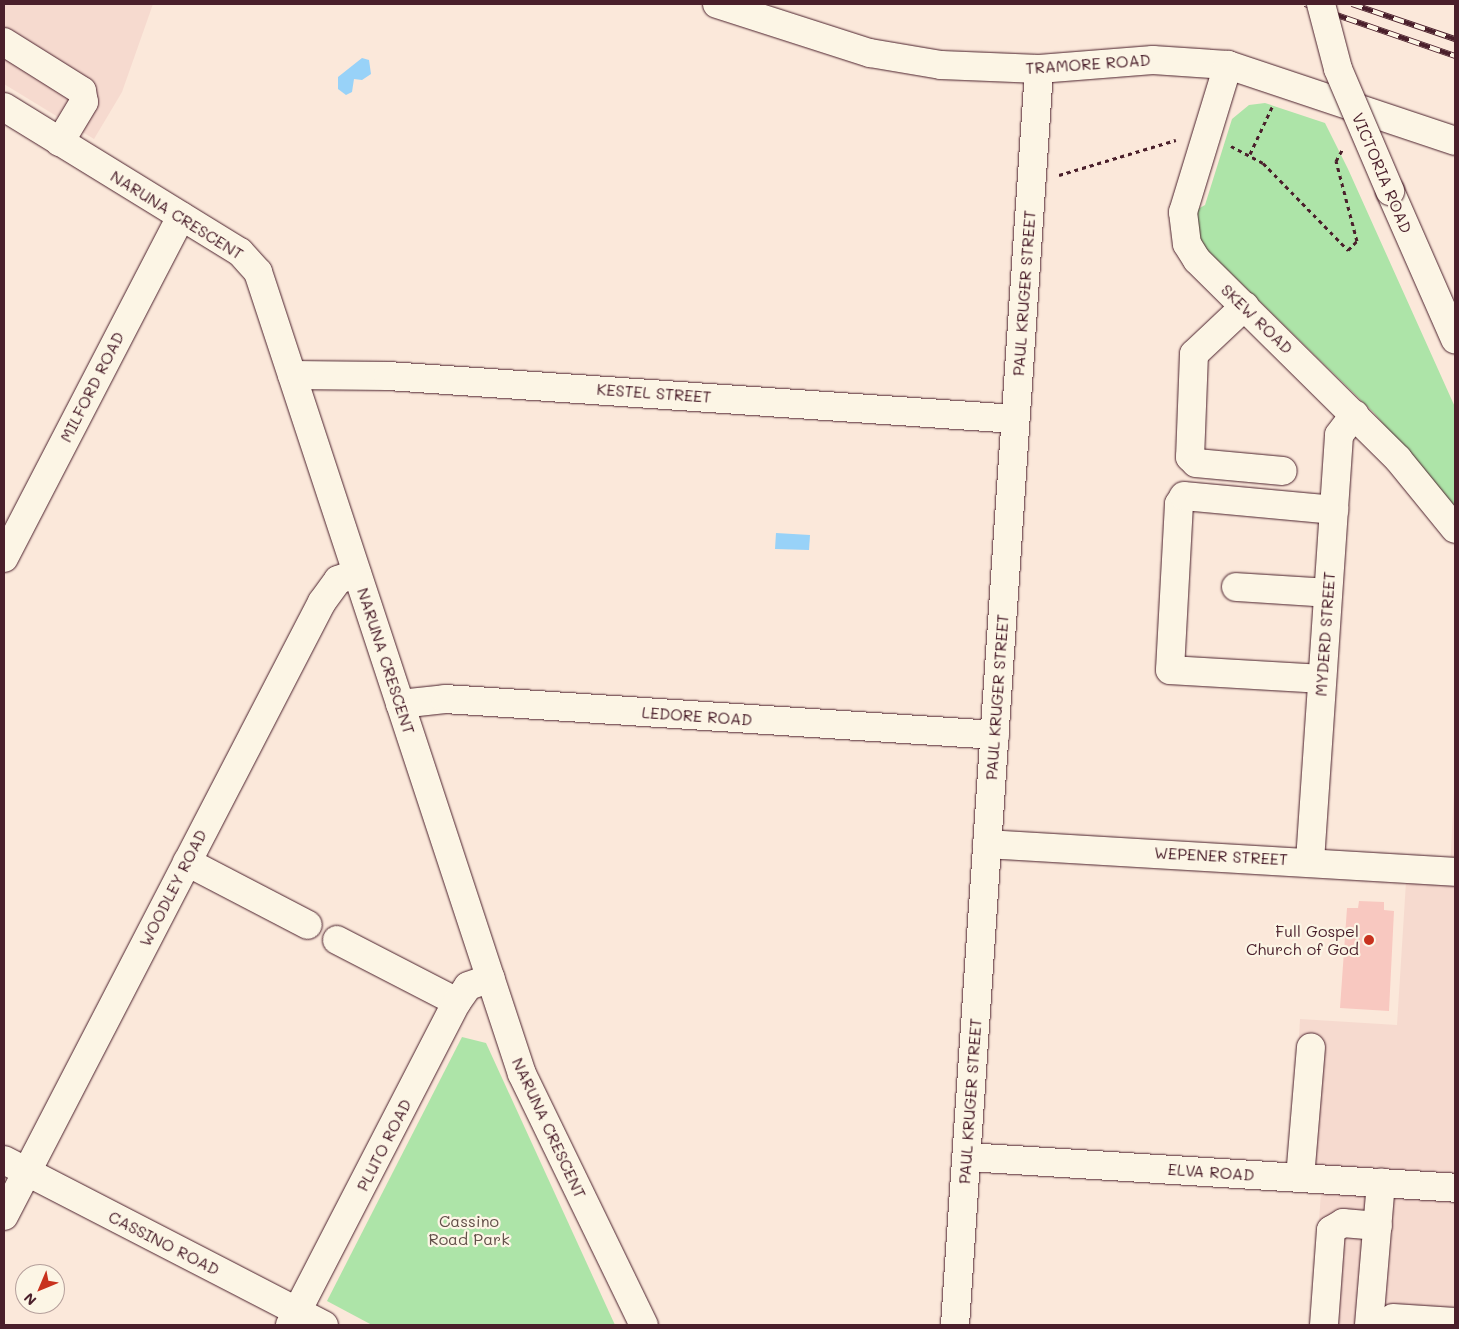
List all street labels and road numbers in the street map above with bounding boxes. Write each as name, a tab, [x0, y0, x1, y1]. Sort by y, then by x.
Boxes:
street label: TRAMORE ROAD	[1025, 50, 1151, 78]
street label: VICTORIA ROAD	[1348, 110, 1416, 236]
street label: NARUNA CRESCENT	[107, 166, 247, 264]
street label: PAUL KRUGER STREET	[1009, 209, 1039, 377]
street label: SKEW ROAD	[1217, 280, 1297, 358]
street label: MILFORD ROAD	[56, 329, 128, 445]
street label: KESTEL STREET	[596, 379, 712, 407]
street label: MYDERD STREET	[1311, 571, 1339, 697]
street label: NARUNA CRESCENT	[353, 585, 419, 737]
street label: PAUL KRUGER STREET	[982, 613, 1012, 781]
street label: LEDORE ROAD	[641, 703, 753, 729]
street label: WOODLEY ROAD	[135, 826, 211, 950]
street label: WEPENER STREET	[1154, 843, 1288, 869]
street label: PAUL KRUGER STREET	[955, 1017, 985, 1185]
street label: NARUNA CRESCENT	[508, 1055, 590, 1201]
street label: PLUTO ROAD	[353, 1096, 415, 1194]
street label: ELVA ROAD	[1167, 1159, 1255, 1185]
street label: CASSINO ROAD	[105, 1207, 223, 1279]

